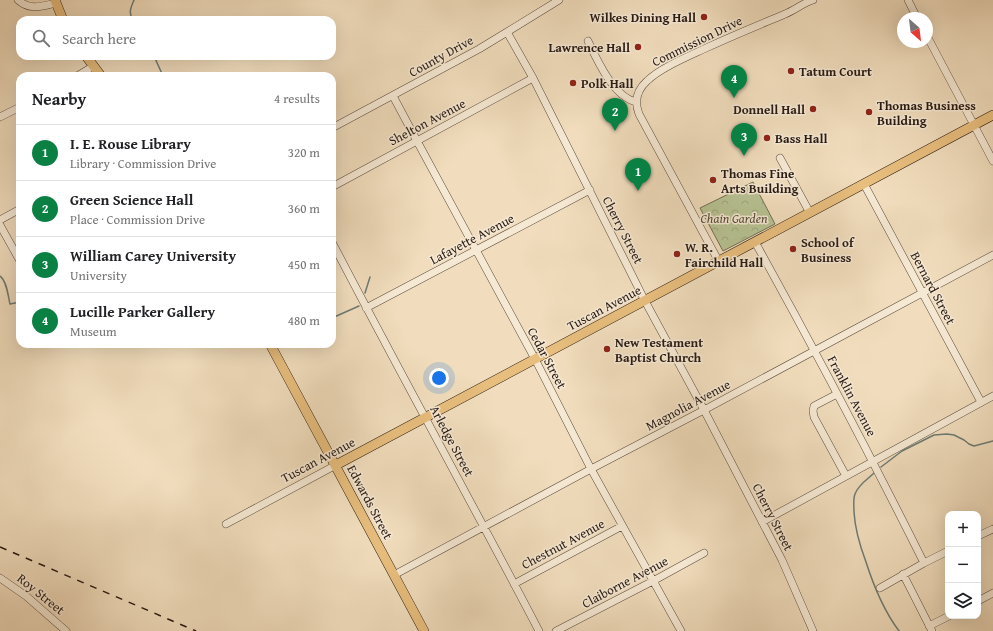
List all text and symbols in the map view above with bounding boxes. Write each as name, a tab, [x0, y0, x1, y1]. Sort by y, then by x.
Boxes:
place label: Wilkes Dining Hall	[590, 8, 696, 27]
street label: Commission Drive	[649, 11, 745, 71]
marker: Wilkes Dining Hall	[699, 12, 709, 22]
north arrow	[897, 12, 933, 48]
search box	[16, 16, 336, 60]
icon: search	[30, 27, 52, 49]
text: Search here	[62, 28, 136, 49]
street label: County Drive	[405, 30, 477, 82]
place label: Lawrence Hall	[549, 38, 630, 57]
marker: Lawrence Hall	[633, 42, 643, 52]
place label: Tatum Court	[799, 62, 872, 81]
pin: 4	[721, 65, 747, 98]
marker: Tatum Court	[786, 66, 796, 76]
place label: Polk Hall	[581, 74, 634, 93]
marker: Polk Hall	[568, 78, 578, 88]
text: Nearby	[32, 86, 86, 111]
text: 4 results	[274, 89, 320, 108]
street label: Shelton Avenue	[385, 94, 469, 150]
place label: Thomas Business Building	[877, 96, 976, 130]
pin: 2	[602, 98, 628, 131]
place label: Donnell Hall	[733, 100, 805, 119]
marker: Donnell Hall	[808, 104, 818, 114]
marker: Thomas Business Building	[864, 107, 874, 117]
pin: 3	[731, 123, 757, 156]
place label: Bass Hall	[775, 129, 827, 148]
text: I. E. Rouse Library	[70, 133, 191, 154]
marker: Bass Hall	[762, 133, 772, 143]
text: 1	[42, 143, 48, 162]
text: 320 m	[288, 143, 320, 162]
text: Library · Commission Drive	[70, 154, 216, 173]
pin: 1	[625, 158, 651, 191]
place label: Thomas Fine Arts Building	[721, 164, 798, 198]
marker: Thomas Fine Arts Building	[708, 175, 718, 185]
text: Green Science Hall	[70, 189, 193, 210]
street label: Cherry Street	[598, 193, 648, 267]
text: 2	[42, 199, 48, 218]
text: 360 m	[288, 199, 320, 218]
street label: Lafayette Avenue	[426, 209, 518, 269]
park label: Chain Garden	[700, 209, 768, 228]
text: Place · Commission Drive	[70, 210, 205, 229]
place label: School of Business	[801, 233, 855, 267]
place label: W. R. Fairchild Hall	[685, 238, 763, 272]
marker: School of Business	[788, 244, 798, 254]
text: William Carey University	[70, 245, 236, 266]
street label: Bernard Street	[906, 248, 960, 328]
marker: W. R. Fairchild Hall	[672, 249, 682, 259]
text: 3	[42, 255, 48, 274]
text: 450 m	[288, 255, 320, 274]
text: University	[70, 266, 127, 285]
street label: Tuscan Avenue	[564, 280, 644, 336]
text: Lucille Parker Gallery	[70, 301, 215, 322]
text: 4	[42, 311, 48, 330]
text: 480 m	[288, 311, 320, 330]
text: Museum	[70, 322, 117, 341]
street label: Cedar Street	[523, 324, 571, 393]
place label: New Testament Baptist Church	[615, 333, 703, 367]
marker: New Testament Baptist Church	[602, 344, 612, 354]
street label: Franklin Avenue	[823, 352, 881, 440]
your location	[429, 368, 449, 388]
street label: Magnolia Avenue	[642, 375, 734, 435]
street label: Arledge Street	[425, 402, 479, 480]
street label: Tuscan Avenue	[278, 432, 358, 488]
street label: Edwards Street	[342, 461, 398, 543]
street label: Cherry Street	[748, 480, 798, 554]
map controls	[945, 511, 981, 619]
button: +	[945, 511, 981, 547]
street label: Chestnut Avenue	[518, 514, 608, 574]
button: −	[945, 547, 981, 583]
street label: Claiborne Avenue	[578, 551, 672, 613]
street label: Roy Street	[13, 569, 69, 619]
button: layers	[945, 583, 981, 619]

